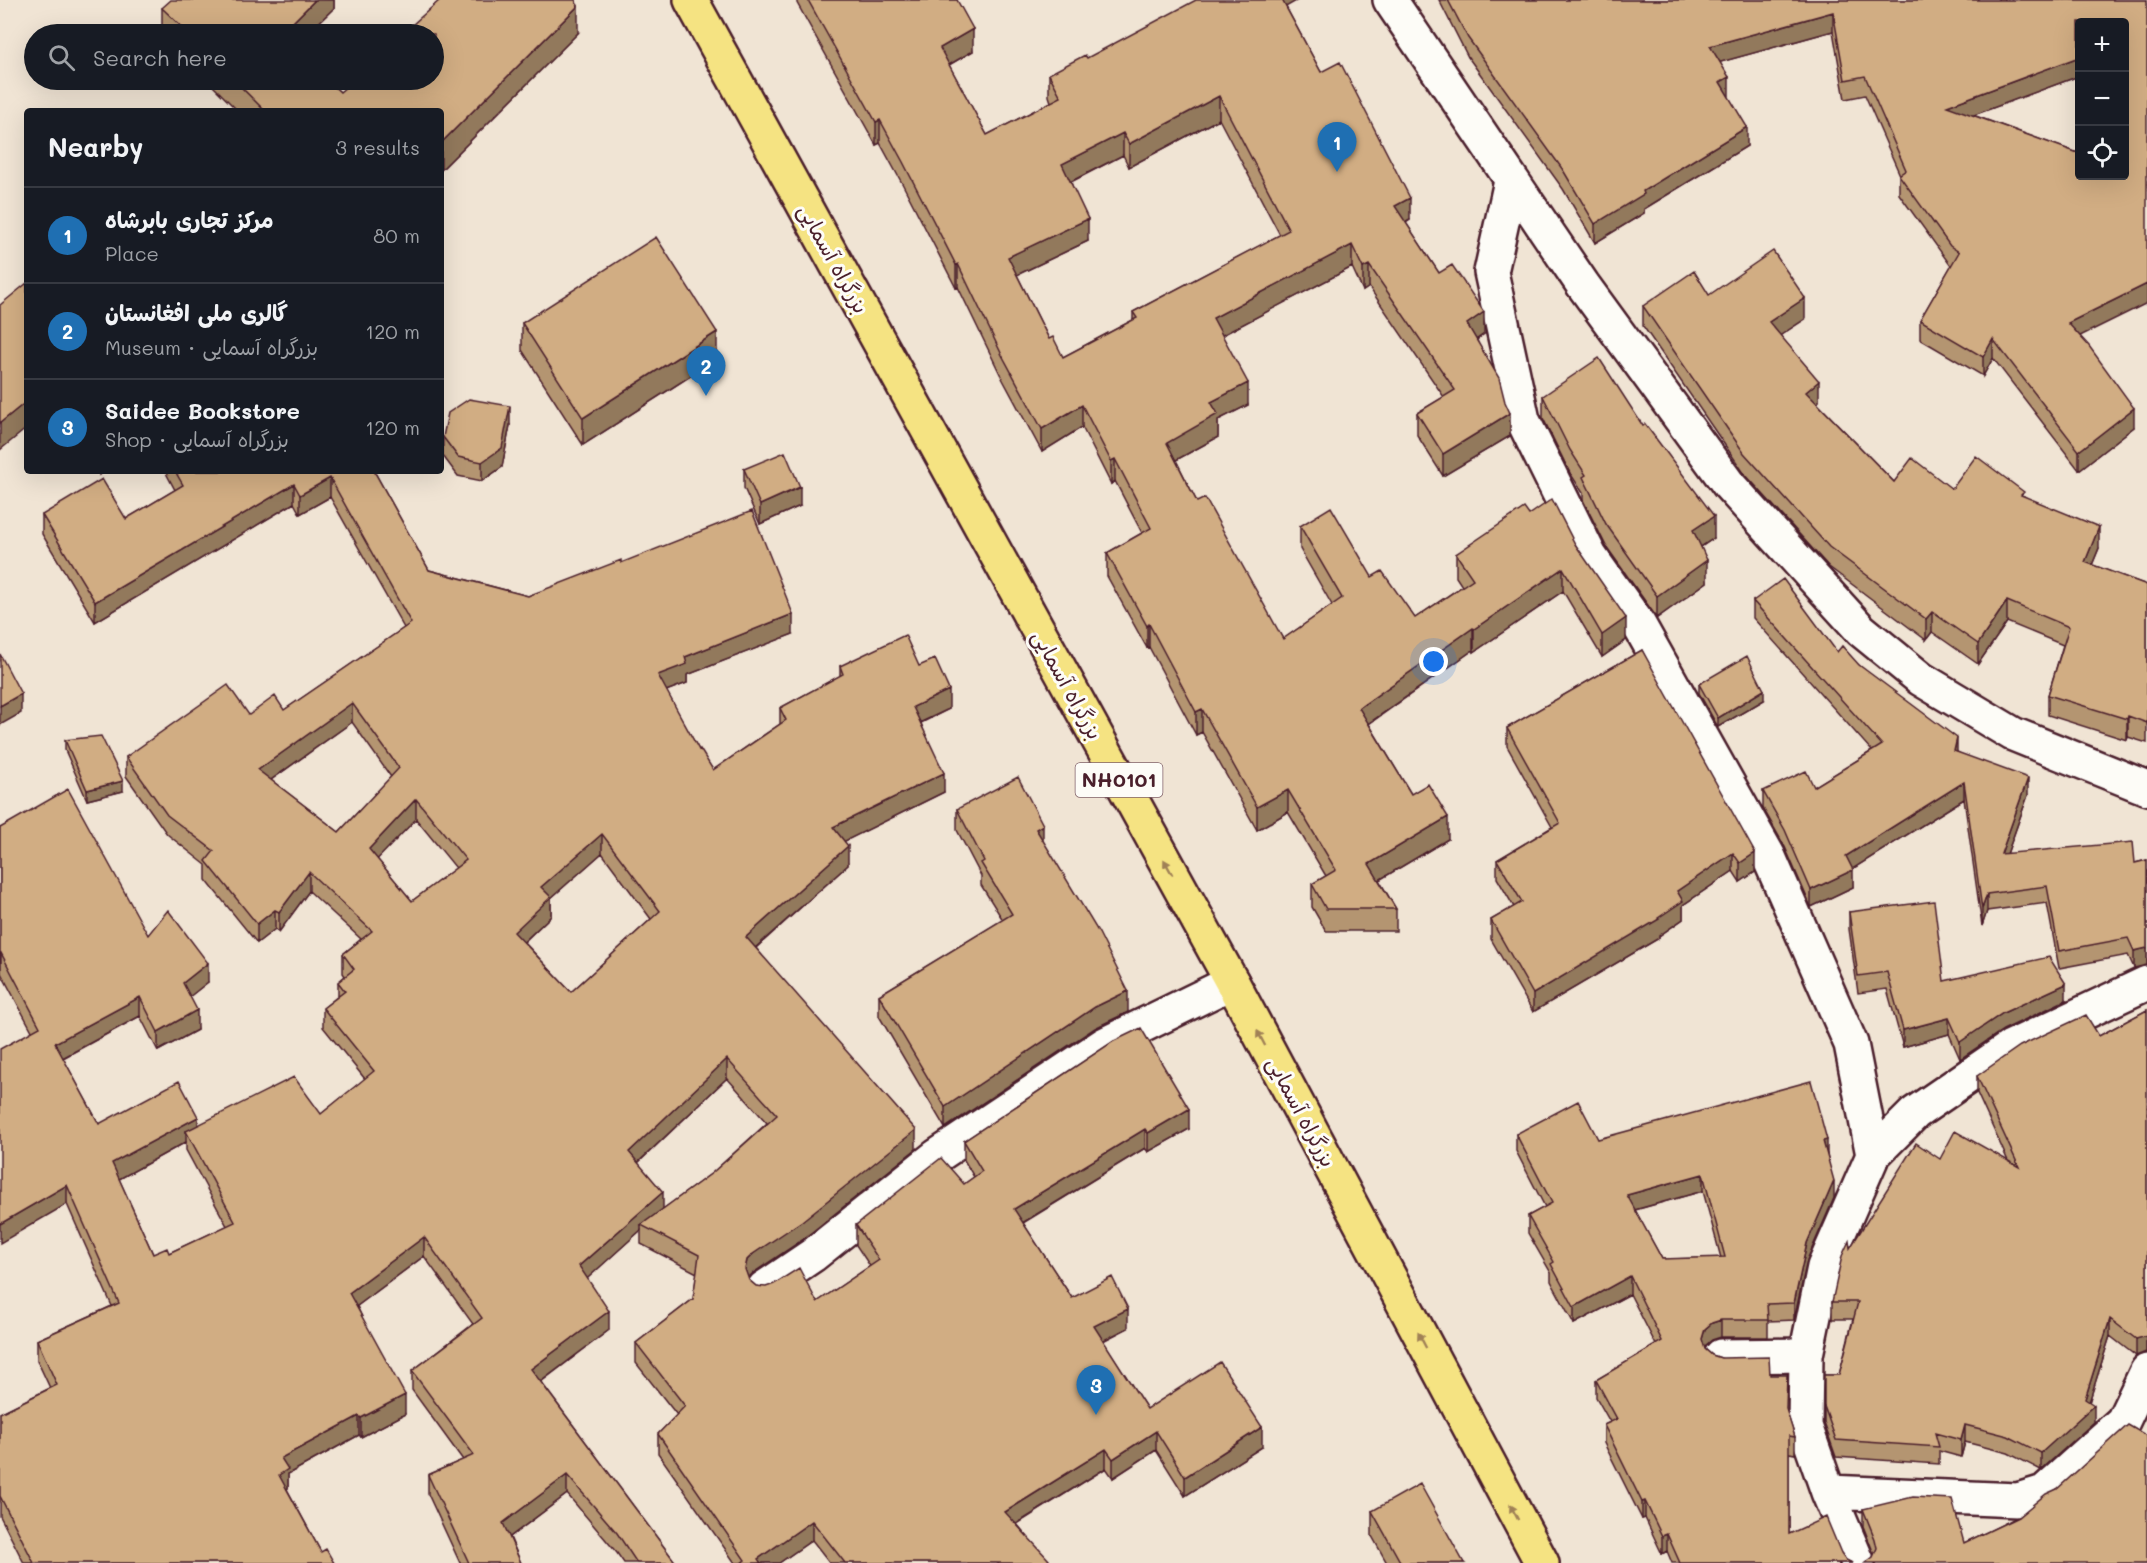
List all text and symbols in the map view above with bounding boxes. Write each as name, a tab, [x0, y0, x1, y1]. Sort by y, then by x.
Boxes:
map controls	[2075, 18, 2129, 180]
button: +	[2075, 18, 2129, 72]
search box	[24, 24, 444, 90]
icon: search	[45, 41, 78, 74]
text: Search here	[93, 43, 227, 72]
button: −	[2075, 72, 2129, 126]
pin: 1	[1318, 122, 1356, 172]
button: locate	[2075, 126, 2129, 180]
text: Nearby	[48, 130, 143, 164]
text: 3 results	[335, 134, 420, 160]
street label: بزرگراه آسمایی	[791, 199, 876, 319]
text: مرکز تجاری بابرشاه	[105, 205, 273, 234]
text: 1	[63, 222, 72, 248]
text: 80 m	[373, 222, 420, 248]
text: Place	[105, 240, 159, 266]
text: گالری ملی افغانستان	[105, 298, 288, 327]
text: 2	[62, 318, 73, 344]
text: 120 m	[365, 318, 420, 344]
text: Museum · بزرگراه آسمایی	[105, 334, 318, 360]
pin: 2	[686, 346, 726, 396]
text: Saidee Bookstore	[105, 396, 300, 425]
text: 3	[62, 414, 74, 440]
text: 120 m	[365, 414, 420, 440]
text: Shop · بزرگراه آسمایی	[105, 426, 289, 452]
street label: بزرگراه آسمایی	[1025, 625, 1110, 745]
your location	[1419, 647, 1448, 676]
road number: NH0101	[1076, 763, 1162, 797]
one-way arrow	[1163, 858, 1173, 875]
one-way arrow	[1257, 1029, 1266, 1046]
street label: بزرگراه آسمایی	[1260, 1051, 1343, 1172]
one-way arrow	[1417, 1331, 1427, 1348]
pin: 3	[1076, 1366, 1116, 1415]
one-way arrow	[1509, 1503, 1519, 1520]

